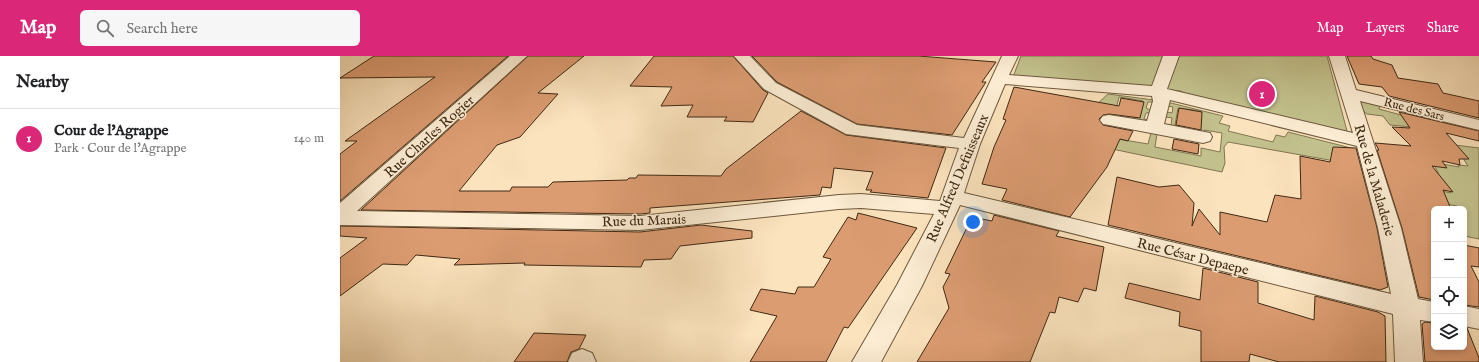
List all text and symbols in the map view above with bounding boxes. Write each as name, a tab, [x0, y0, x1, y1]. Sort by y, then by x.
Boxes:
search box	[80, 10, 360, 46]
text: Map	[20, 16, 56, 40]
icon: search	[94, 17, 116, 39]
text: Search here	[126, 19, 198, 38]
text: Map	[1317, 19, 1344, 37]
text: Layers	[1366, 19, 1405, 37]
text: Share	[1427, 19, 1459, 37]
text: Nearby	[16, 72, 69, 93]
pin: 1	[1249, 79, 1275, 109]
street label: Rue Charles Rogier	[381, 92, 478, 182]
street label: Rue des Sars	[1382, 95, 1446, 124]
street label: Rue Alfred Defuisseaux	[923, 111, 993, 245]
text: Cour de l'Agrappe	[54, 121, 169, 140]
street label: Rue de la Maladerie	[1349, 122, 1399, 239]
text: 1	[27, 130, 31, 147]
text: 140 m	[294, 130, 324, 147]
text: Park · Cour de l'Agrappe	[54, 140, 187, 157]
map controls	[1431, 206, 1467, 350]
button: +	[1431, 206, 1467, 242]
street label: Rue du Marais	[602, 211, 686, 231]
your location	[963, 212, 983, 232]
street label: Rue César Depaepe	[1135, 234, 1251, 280]
button: −	[1431, 242, 1467, 278]
button: locate	[1431, 278, 1467, 314]
button: layers	[1431, 314, 1467, 350]

